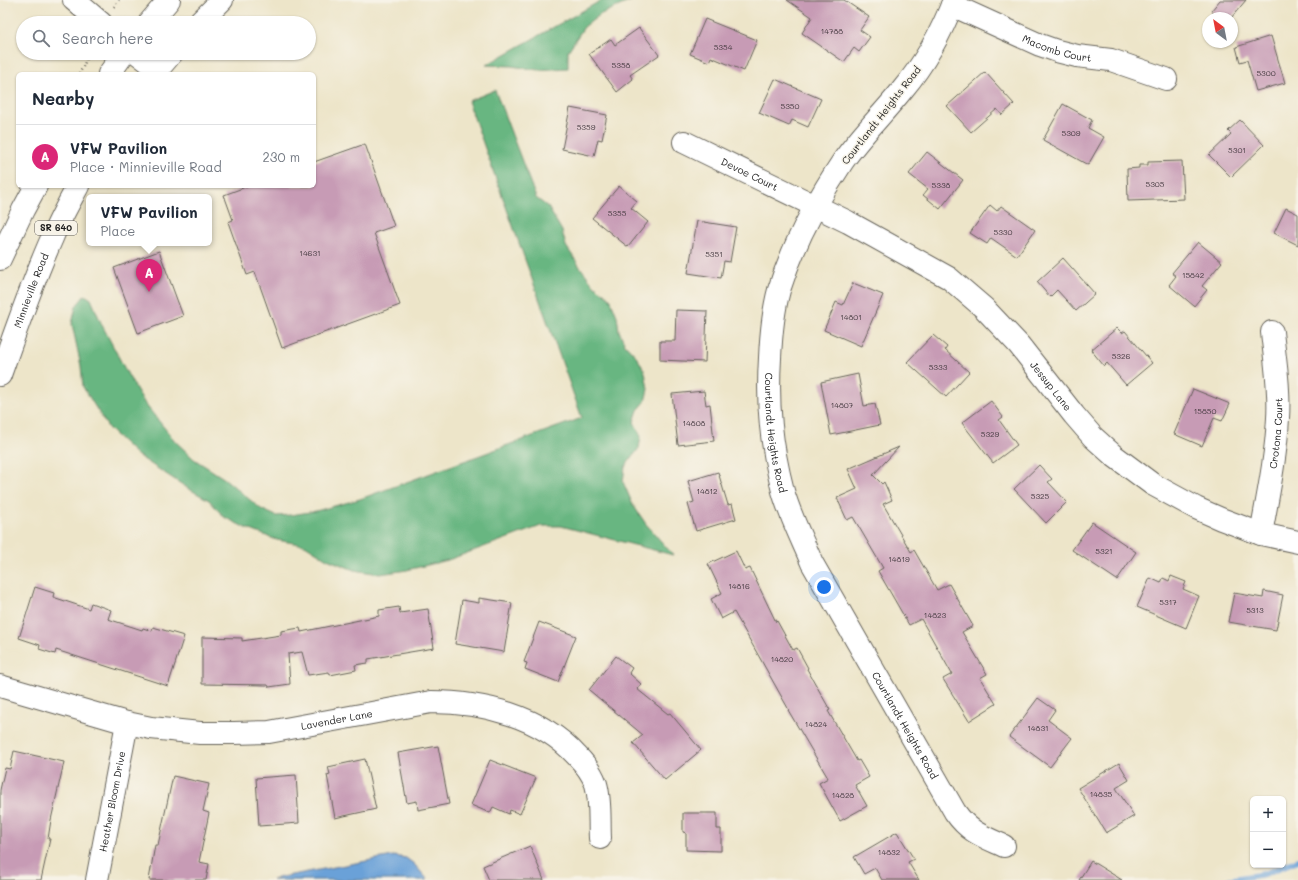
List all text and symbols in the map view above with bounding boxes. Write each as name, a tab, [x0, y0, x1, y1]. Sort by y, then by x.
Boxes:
north arrow	[1202, 12, 1238, 48]
search box	[16, 16, 316, 60]
house number: 14788	[821, 26, 843, 36]
icon: search	[30, 27, 52, 49]
text: Search here	[62, 28, 153, 48]
street label: Macomb Court	[1020, 31, 1092, 65]
house number: 5354	[714, 42, 733, 52]
house number: 5358	[612, 60, 631, 70]
street label: Courtlandt Heights Road	[838, 63, 924, 167]
house number: 5300	[1256, 68, 1276, 78]
text: Nearby	[32, 87, 94, 109]
house number: 5350	[781, 101, 800, 111]
house number: 5359	[577, 122, 596, 132]
house number: 5309	[1061, 128, 1081, 138]
text: VFW Pavilion	[70, 138, 167, 158]
house number: 5301	[1228, 145, 1246, 155]
text: A	[40, 148, 50, 165]
text: 230 m	[263, 148, 300, 165]
street label: Devoe Court	[719, 154, 780, 194]
text: Place · Minnieville Road	[70, 158, 222, 175]
house number: 5305	[1146, 179, 1165, 189]
house number: 5338	[932, 180, 951, 190]
popup	[86, 194, 212, 246]
text: VFW Pavilion	[100, 202, 198, 222]
house number: 5355	[608, 208, 627, 218]
road number: SR 640	[35, 221, 77, 235]
text: Place	[100, 222, 135, 239]
house number: 5330	[994, 227, 1013, 237]
house number: 14631	[299, 248, 321, 258]
house number: 5351	[705, 249, 723, 259]
street label: Minnieville Road	[10, 251, 52, 330]
pin: A	[136, 259, 162, 292]
house number: 15842	[1182, 270, 1204, 280]
house number: 14801	[840, 312, 862, 322]
house number: 5326	[1112, 351, 1130, 361]
street label: Jessup Lane	[1027, 358, 1075, 414]
house number: 5333	[929, 362, 948, 372]
street label: Courtlandt Heights Road	[762, 372, 790, 494]
street label: Crotona Court	[1266, 397, 1285, 470]
house number: 14807	[831, 400, 854, 410]
house number: 15850	[1194, 406, 1216, 416]
house number: 14808	[683, 418, 706, 428]
house number: 5329	[981, 429, 1000, 439]
house number: 14812	[696, 486, 718, 496]
house number: 5325	[1031, 491, 1050, 501]
house number: 5321	[1095, 546, 1113, 556]
house number: 14819	[888, 554, 910, 564]
your location	[814, 577, 834, 597]
house number: 14816	[728, 581, 750, 591]
house number: 5317	[1159, 597, 1177, 607]
house number: 5313	[1246, 605, 1264, 615]
house number: 14823	[924, 610, 946, 620]
house number: 14820	[771, 654, 793, 664]
street label: Courtlandt Heights Road	[869, 669, 942, 781]
street label: Lavender Lane	[300, 706, 374, 733]
house number: 14824	[805, 719, 827, 729]
house number: 14831	[1027, 723, 1049, 733]
street label: Heather Bloom Drive	[96, 750, 128, 853]
house number: 14835	[1090, 789, 1113, 799]
house number: 14828	[832, 790, 854, 800]
map controls	[1250, 796, 1286, 868]
button: +	[1250, 796, 1286, 832]
button: −	[1250, 832, 1286, 868]
house number: 14832	[878, 847, 900, 857]

